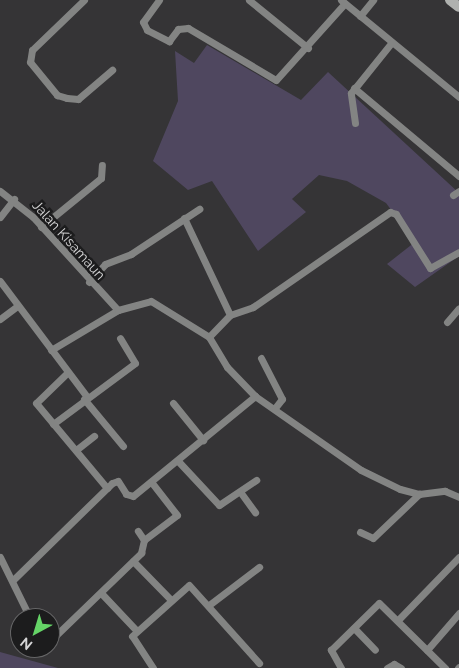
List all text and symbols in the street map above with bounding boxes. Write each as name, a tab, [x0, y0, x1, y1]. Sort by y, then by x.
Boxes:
street label: Jalan Kisamaun	[29, 197, 109, 283]
north arrow	[10, 608, 60, 658]
text: N	[17, 634, 35, 653]

